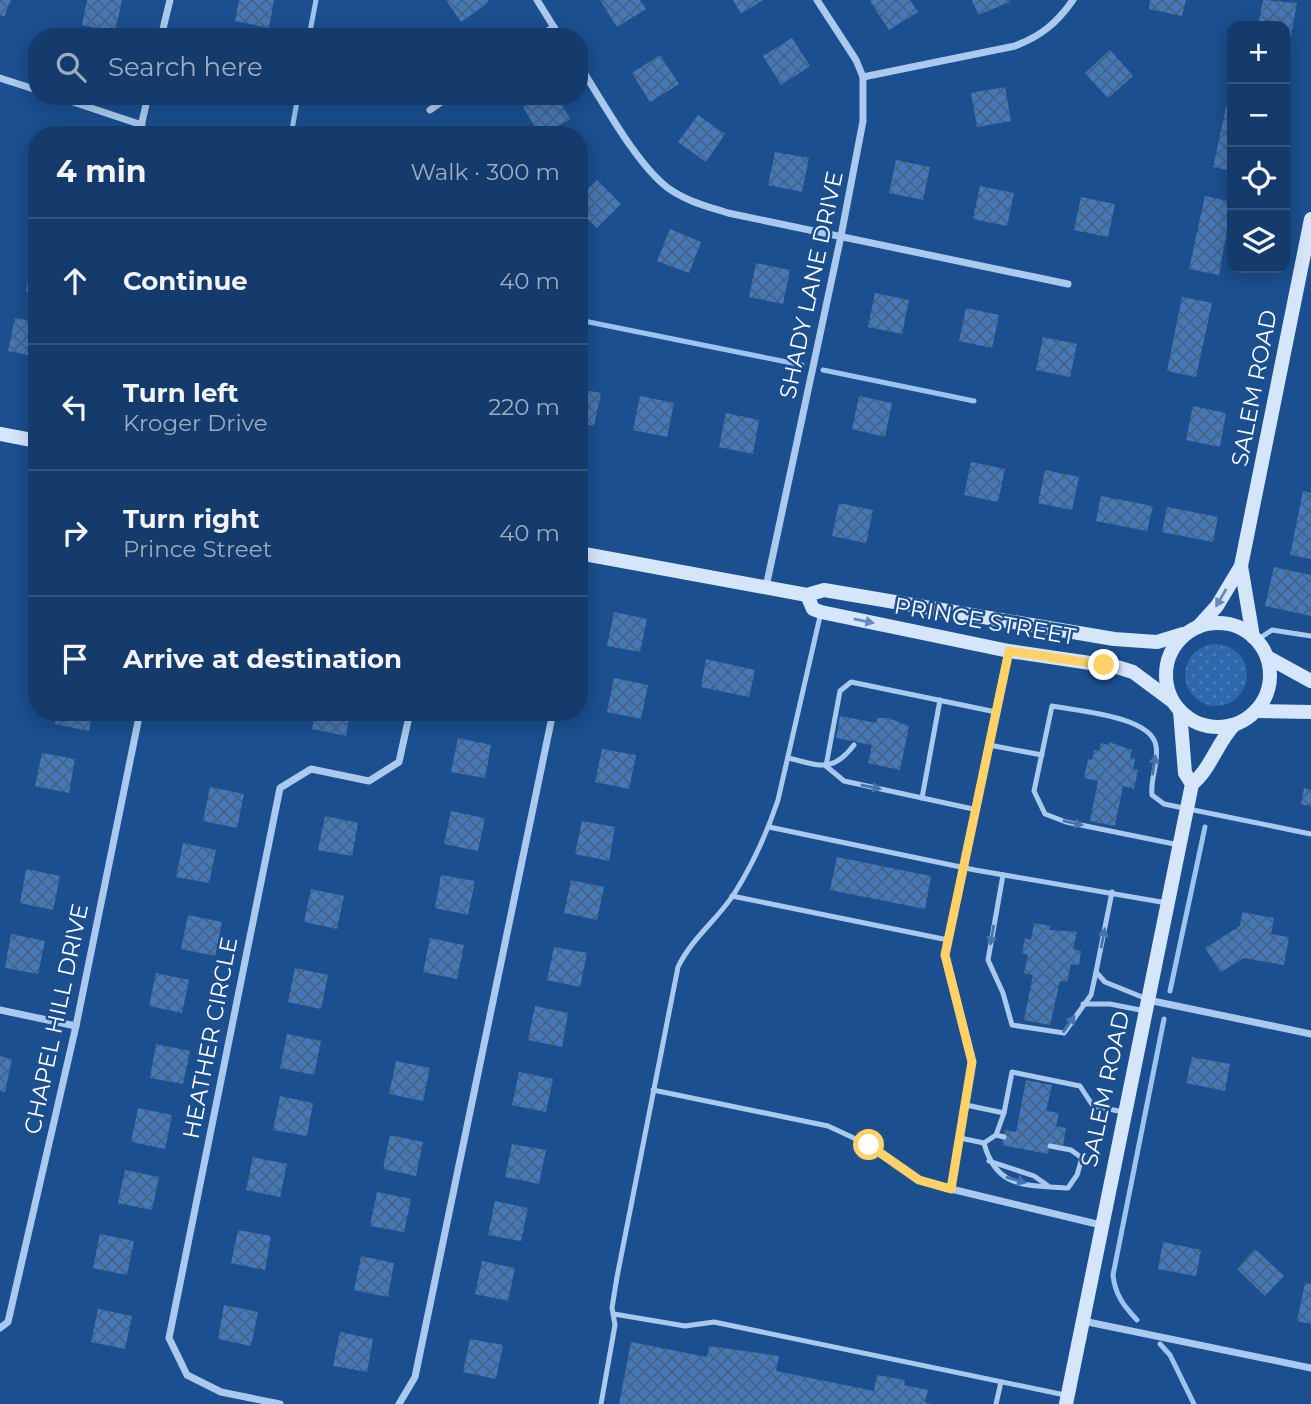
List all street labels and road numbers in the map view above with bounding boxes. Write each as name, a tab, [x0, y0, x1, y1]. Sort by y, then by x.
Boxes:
street label: SHADY LANE DRIVE	[773, 169, 849, 401]
street label: SALEM ROAD	[1225, 307, 1283, 469]
street label: PRINCE STREET	[892, 591, 1079, 651]
street label: CHAPEL HILL DRIVE	[18, 901, 94, 1137]
street label: HEATHER CIRCLE	[177, 935, 243, 1141]
street label: SALEM ROAD	[1075, 1008, 1135, 1170]

